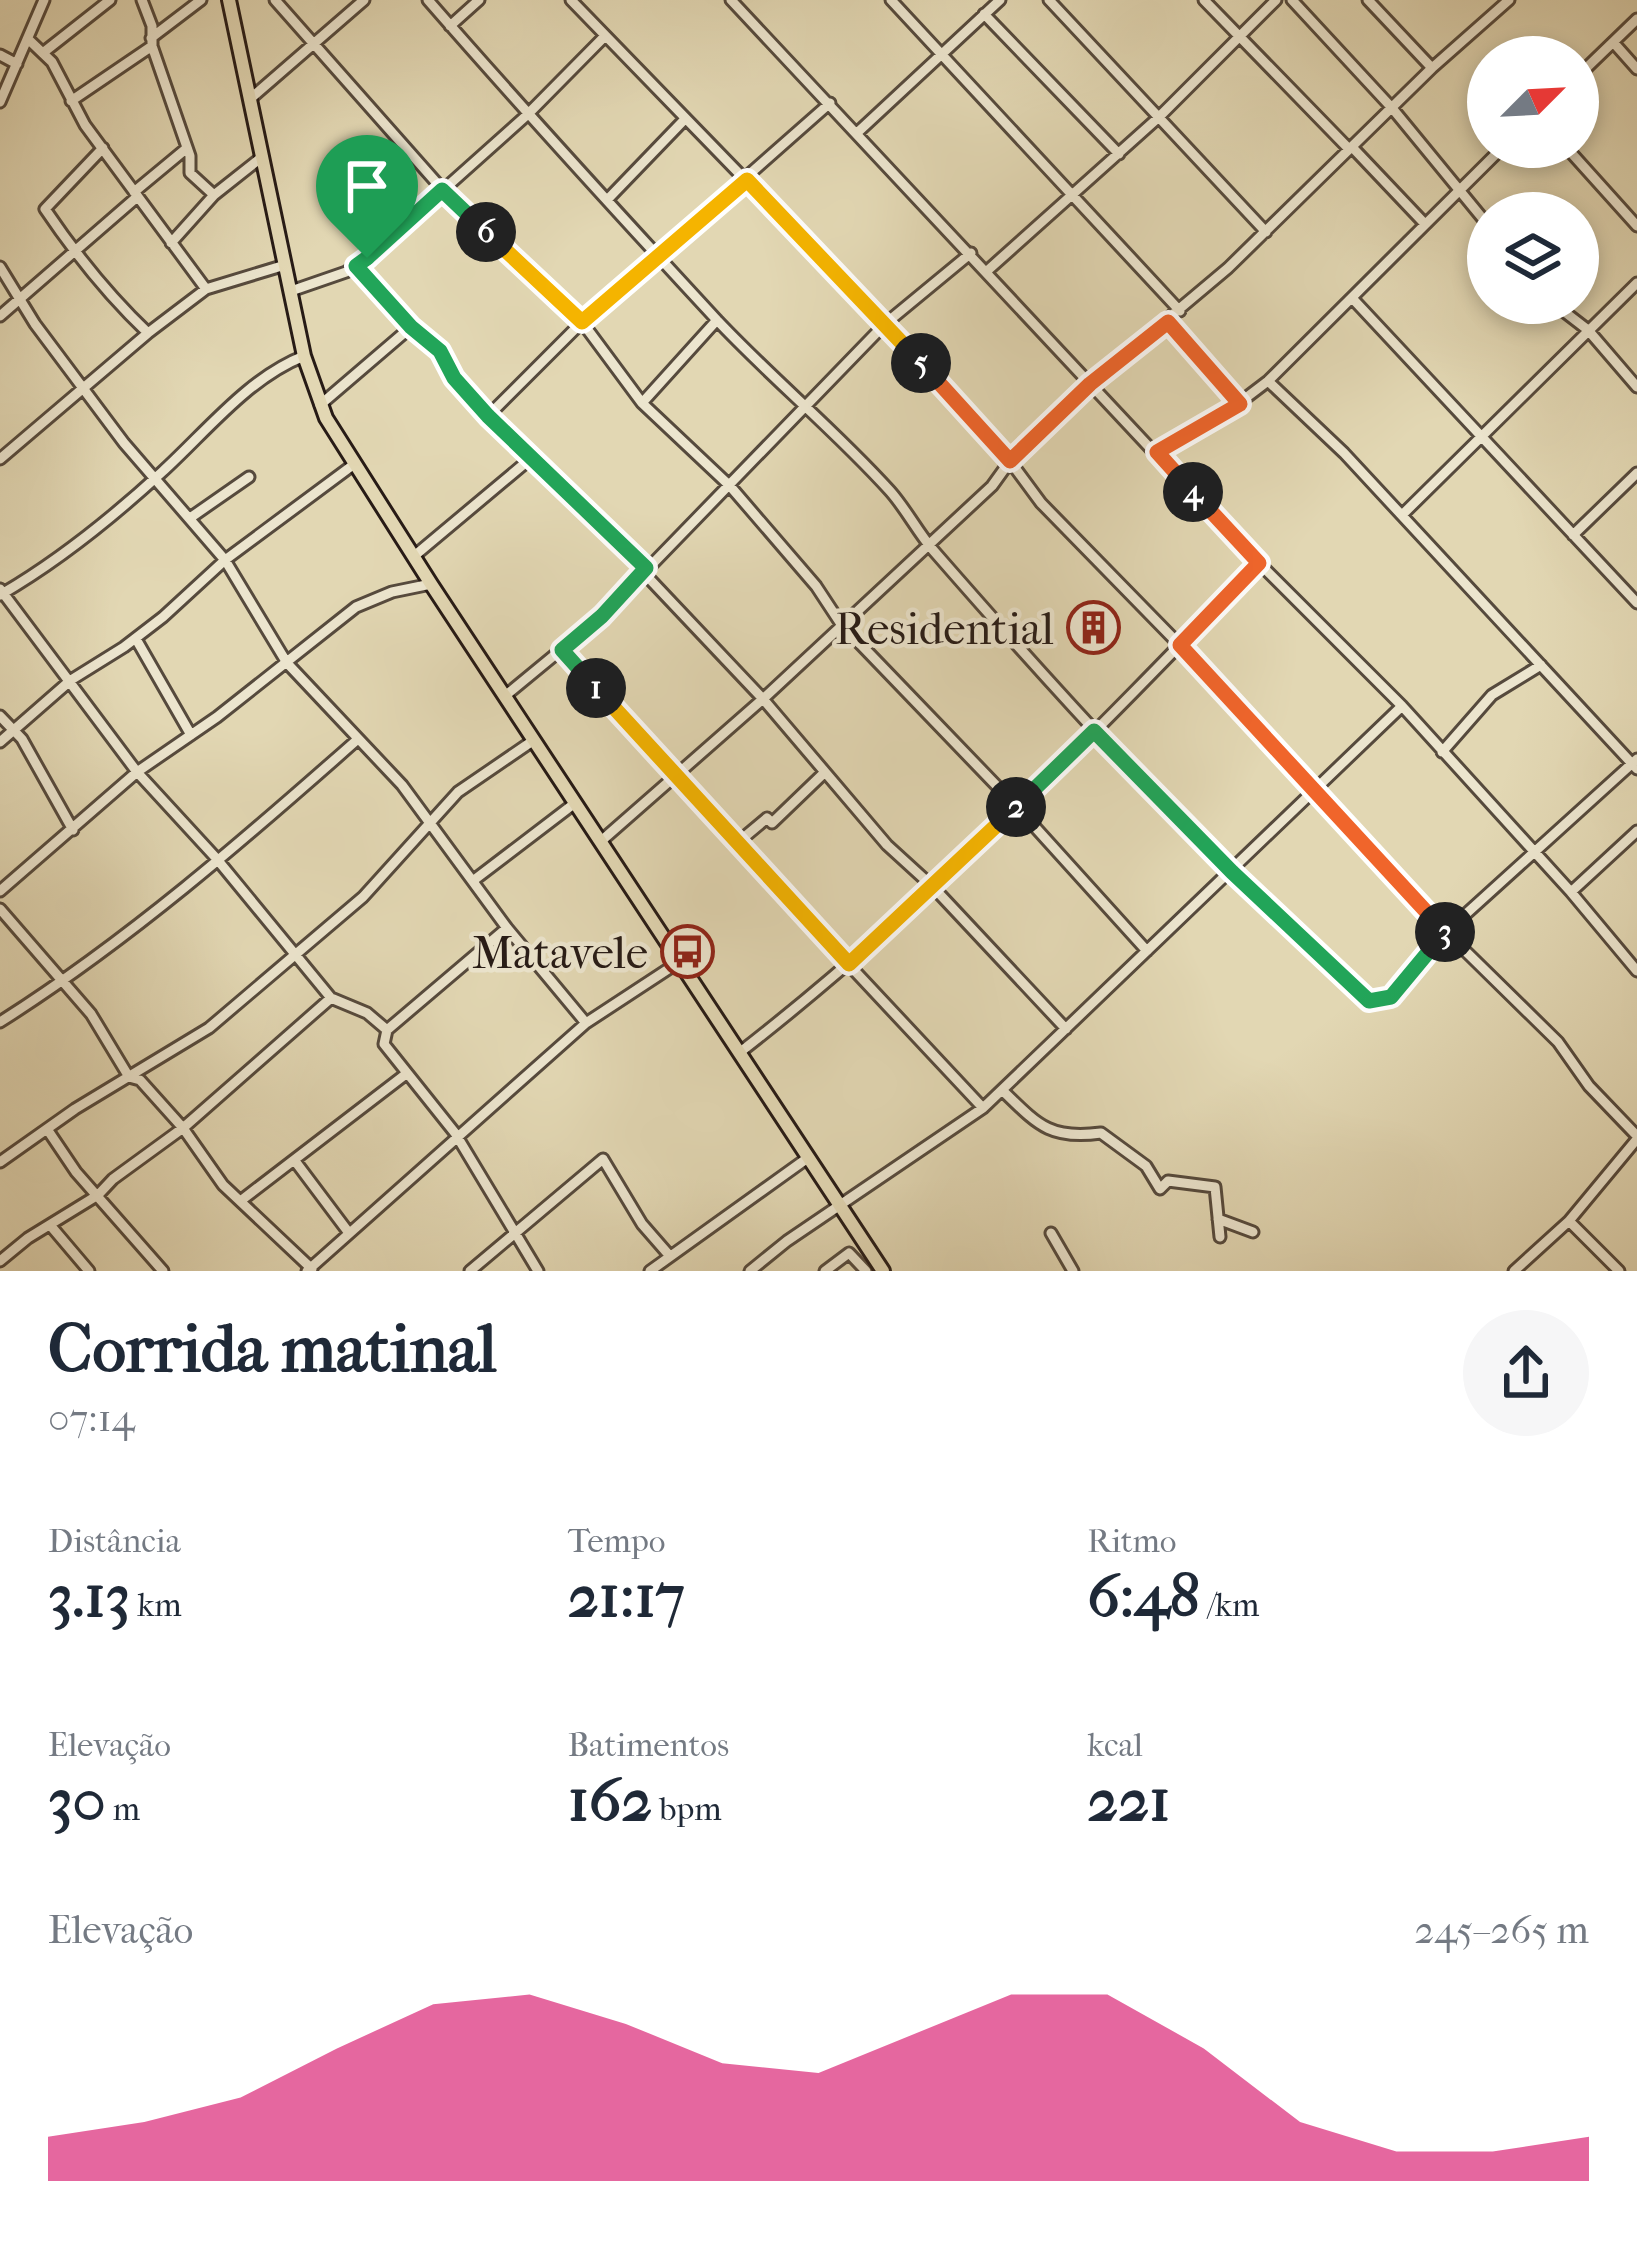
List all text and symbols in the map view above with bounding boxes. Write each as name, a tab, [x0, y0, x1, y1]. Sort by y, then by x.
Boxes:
north arrow	[1467, 36, 1599, 168]
map controls	[1467, 36, 1599, 324]
pin	[316, 135, 418, 258]
icon: arrive	[334, 153, 400, 219]
button: layers	[1467, 192, 1599, 324]
pin: 6	[456, 202, 516, 262]
text: 6	[477, 212, 495, 251]
pin: 5	[891, 333, 951, 393]
text: 5	[914, 343, 928, 382]
pin: 4	[1163, 462, 1223, 522]
text: 4	[1183, 472, 1203, 511]
building icon: Residential	[1065, 600, 1121, 656]
place label: Residential	[835, 603, 1054, 656]
pin: 1	[566, 658, 626, 718]
text: 1	[590, 668, 602, 707]
pin: 2	[986, 777, 1046, 837]
text: 2	[1008, 787, 1024, 826]
pin: 3	[1415, 902, 1475, 962]
text: 3	[1438, 912, 1452, 951]
bus stop icon: Matavele	[659, 924, 715, 980]
place label: Matavele	[472, 927, 648, 980]
button: share	[1463, 1310, 1589, 1436]
text: Corrida matinal	[48, 1311, 497, 1388]
text: 07:14	[48, 1395, 135, 1441]
text: Distância	[48, 1522, 181, 1561]
text: Tempo	[568, 1522, 666, 1561]
text: Ritmo	[1087, 1522, 1177, 1561]
text: 3.13	[48, 1561, 130, 1632]
text: 21:17	[568, 1561, 685, 1632]
text: 6:48	[1087, 1561, 1200, 1632]
text: km	[130, 1586, 182, 1625]
text: /km	[1200, 1586, 1259, 1625]
text: Elevação	[48, 1726, 171, 1765]
text: Batimentos	[568, 1726, 729, 1765]
text: kcal	[1087, 1726, 1143, 1765]
text: 30	[48, 1765, 106, 1836]
text: 162	[568, 1765, 652, 1836]
text: 221	[1087, 1765, 1170, 1836]
text: m	[106, 1790, 140, 1829]
text: bpm	[652, 1790, 722, 1829]
text: Elevação	[48, 1907, 193, 1953]
text: 245–265 m	[1414, 1907, 1589, 1953]

